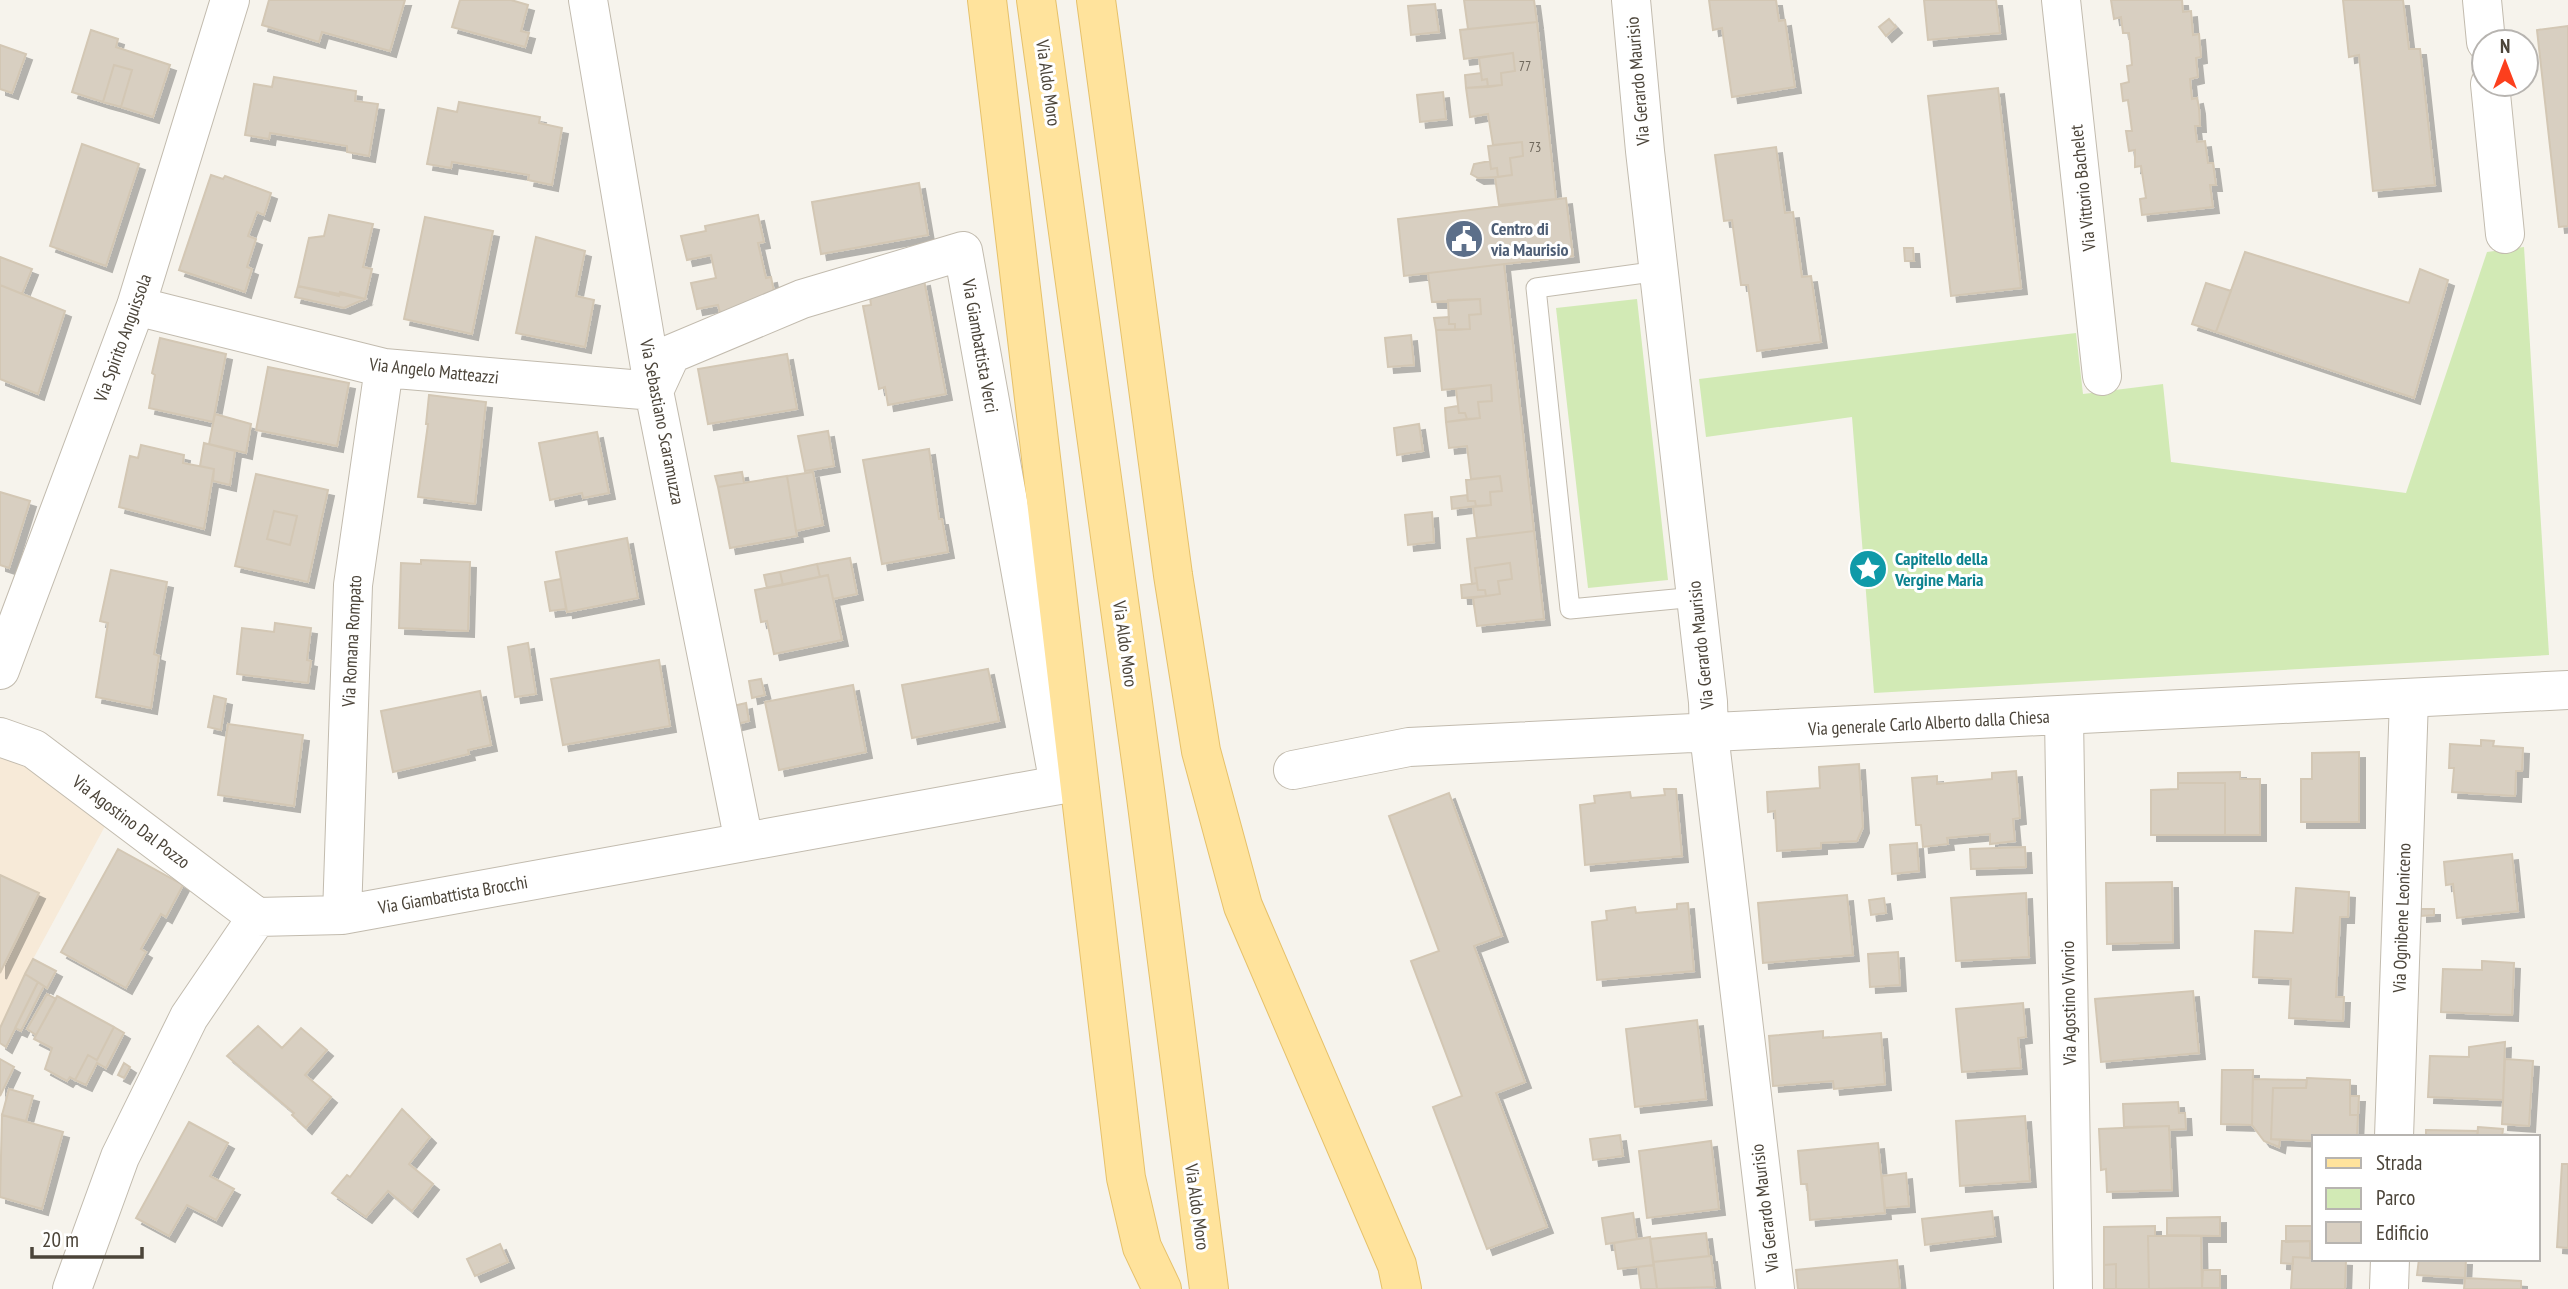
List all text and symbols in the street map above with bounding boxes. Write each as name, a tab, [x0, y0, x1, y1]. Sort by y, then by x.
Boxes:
street label: Via Gerardo Maurisio	[1620, 16, 1655, 147]
north arrow	[2470, 28, 2540, 98]
text: N	[2500, 34, 2510, 58]
street label: Via Aldo Moro	[1031, 37, 1066, 128]
house number: 77	[1519, 57, 1531, 75]
street label: Via Vittorio Bachelet	[2064, 124, 2101, 253]
house number: 73	[1529, 138, 1541, 156]
place label: Centro di via Maurisio	[1490, 217, 1568, 261]
public building icon: Centro di via Maurisio	[1443, 218, 1485, 260]
street label: Via Spirito Anguissola	[88, 271, 156, 406]
street label: Via Giambattista Verci	[957, 276, 1004, 415]
street label: Via Sebastiano Scaramuzza	[635, 336, 690, 507]
street label: Via Angelo Matteazzi	[367, 352, 500, 389]
place label: Capitello della Vergine Maria	[1894, 547, 1988, 591]
place icon: Capitello della Vergine Maria	[1847, 548, 1889, 590]
street label: Via Romana Rompato	[337, 574, 366, 708]
street label: Via Gerardo Maurisio	[1682, 579, 1719, 711]
street label: Via Aldo Moro	[1108, 598, 1143, 689]
street label: Via generale Carlo Alberto dalla Chiesa	[1807, 705, 2050, 740]
street label: Via Agostino Dal Pozzo	[67, 769, 195, 873]
street label: Via Ognibene Leoniceno	[2387, 842, 2416, 994]
street label: Via Giambattista Brocchi	[375, 870, 529, 919]
street label: Via Agostino Vivorio	[2056, 940, 2081, 1066]
legend	[2312, 1135, 2540, 1261]
street label: Via Gerardo Maurisio	[1745, 1142, 1784, 1275]
text: Strada	[2376, 1149, 2422, 1176]
street label: Via Aldo Moro	[1180, 1161, 1215, 1252]
text: Parco	[2376, 1184, 2415, 1211]
scale bar	[32, 1216, 142, 1260]
text: Edificio	[2376, 1219, 2429, 1246]
text: 20 m	[42, 1226, 79, 1253]

